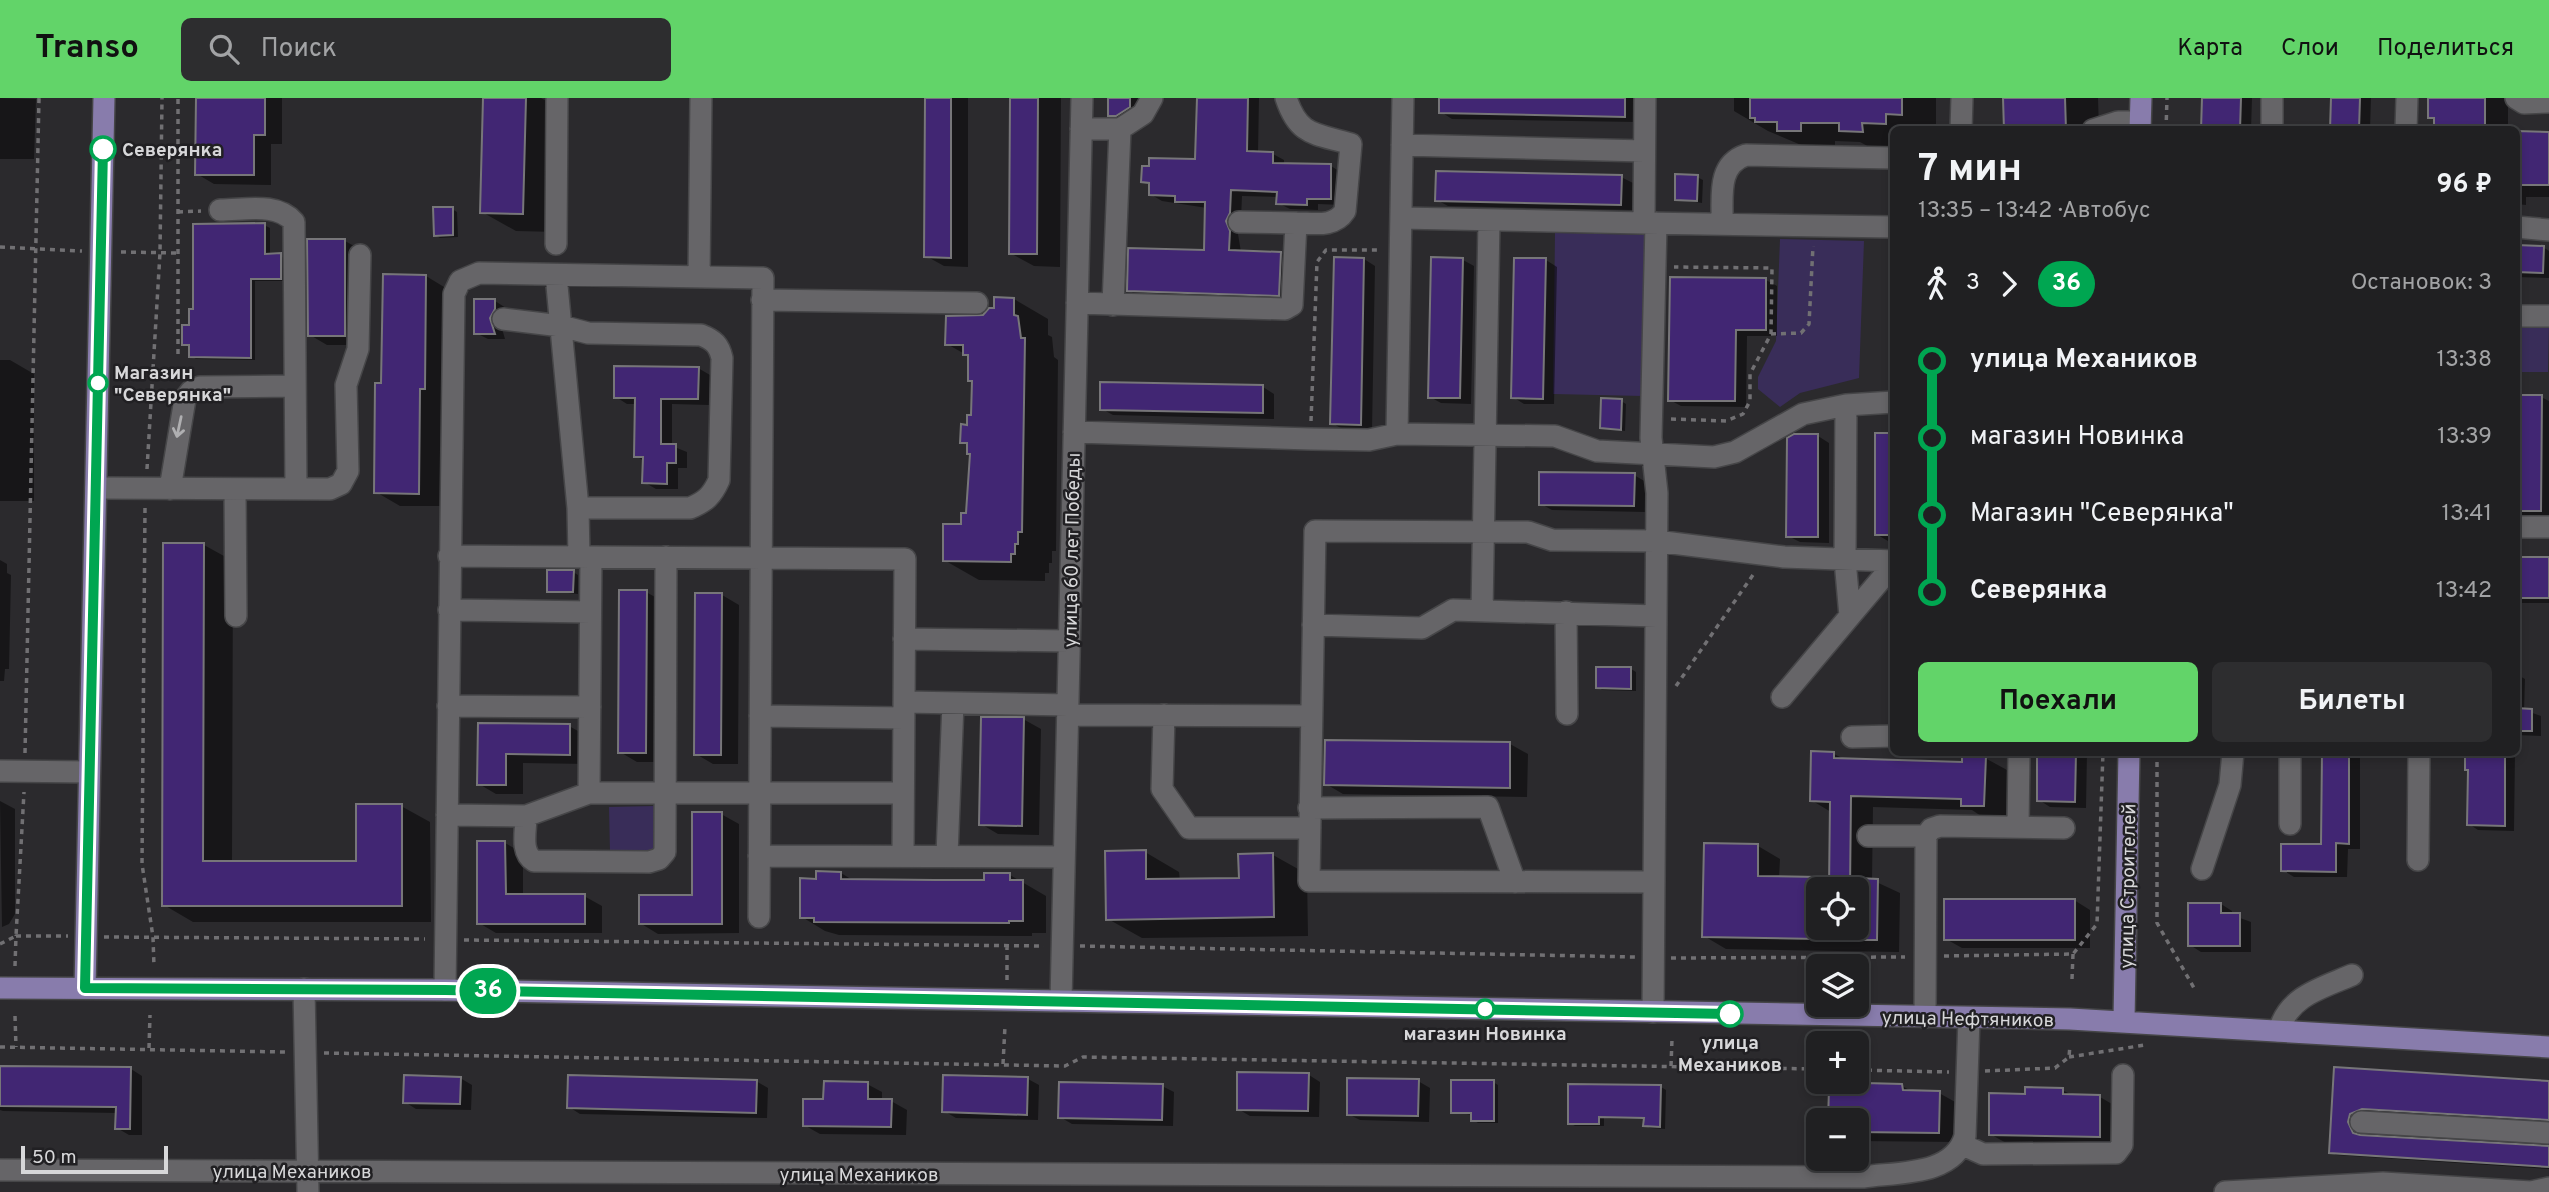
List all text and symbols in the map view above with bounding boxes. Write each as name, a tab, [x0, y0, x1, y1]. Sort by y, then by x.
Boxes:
search box	[181, 18, 671, 81]
text: Transo	[35, 28, 139, 70]
icon: search	[205, 30, 243, 68]
text: Поиск	[261, 33, 337, 66]
text: Карта	[2177, 34, 2243, 64]
text: Слои	[2281, 34, 2339, 64]
text: Поделиться	[2377, 34, 2514, 64]
marker: Северянка	[90, 136, 116, 162]
place label: Северянка	[122, 139, 222, 163]
text: 7 мин	[1918, 146, 2022, 195]
text: 96 ₽	[2436, 169, 2492, 202]
text: 13:35 – 13:42 · Автобус	[1918, 197, 2151, 226]
icon: walk	[1918, 265, 1956, 303]
icon: forward	[1990, 265, 2028, 303]
text: 3	[1966, 269, 1980, 298]
text: 36	[2052, 269, 2081, 299]
text: Остановок: 3	[2351, 269, 2492, 298]
text: улица Механиков	[1970, 344, 2198, 377]
text: 13:38	[2437, 346, 2492, 375]
place label: Магазин "Северянка"	[114, 362, 231, 408]
marker: Магазин "Северянка"	[88, 373, 108, 393]
one-way arrow	[172, 415, 186, 438]
text: магазин Новинка	[1970, 421, 2184, 454]
text: 13:39	[2437, 423, 2492, 452]
street label: улица 60 лет Победы	[1059, 452, 1087, 648]
text: Магазин "Северянка"	[1970, 498, 2234, 531]
text: 13:41	[2442, 500, 2492, 529]
text: Северянка	[1970, 575, 2107, 608]
text: 13:42	[2436, 577, 2492, 606]
button: Поехали	[1918, 662, 2198, 742]
button: Билеты	[2212, 662, 2492, 742]
street label: улица Строителей	[2116, 803, 2142, 969]
map controls	[1806, 877, 1869, 1171]
button: locate	[1806, 877, 1869, 940]
button: layers	[1806, 954, 1869, 1017]
line badge: 36	[456, 968, 520, 1014]
text: 36	[473, 976, 503, 1006]
marker: магазин Новинка	[1475, 999, 1495, 1019]
marker: улица Механиков	[1717, 1001, 1743, 1027]
street label: улица Нефтяников	[1882, 1006, 2054, 1034]
place label: магазин Новинка	[1403, 1023, 1567, 1047]
button: +	[1806, 1031, 1869, 1094]
place label: улица Механиков	[1678, 1032, 1782, 1078]
button: −	[1806, 1108, 1869, 1171]
scale bar	[21, 1143, 168, 1175]
text: 50 m	[32, 1146, 77, 1170]
street label: улица Механиков	[212, 1161, 372, 1185]
street label: улица Механиков	[779, 1164, 939, 1188]

